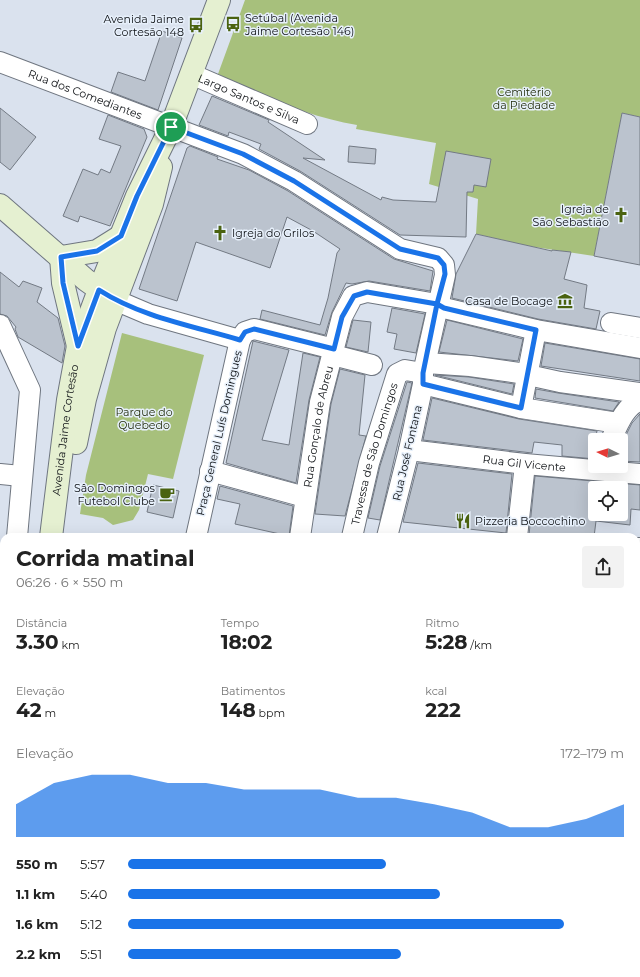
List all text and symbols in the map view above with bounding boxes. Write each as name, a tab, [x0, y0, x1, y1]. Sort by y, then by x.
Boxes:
place label: Setúbal (Avenida Jaime Cortesão 146)	[244, 11, 354, 38]
place label: Avenida Jaime Cortesão 148	[103, 12, 184, 39]
bus stop icon: Setúbal (Avenida Jaime Cortesão 146)	[224, 15, 242, 33]
bus stop icon: Avenida Jaime Cortesão 148	[187, 16, 205, 34]
street label: Rua dos Comediantes	[26, 66, 145, 122]
street label: Largo Santos e Silva	[196, 71, 302, 127]
park label: Cemitério da Piedade	[493, 85, 556, 112]
pin	[154, 110, 188, 144]
icon: arrive	[160, 116, 182, 138]
place label: Igreja de São Sebastião	[532, 202, 609, 229]
church icon: Igreja de São Sebastião	[612, 206, 630, 224]
church icon: Igreja do Grilos	[211, 224, 229, 242]
place label: Igreja do Grilos	[232, 226, 315, 240]
museum icon: Casa de Bocage	[556, 292, 574, 310]
place label: Casa de Bocage	[465, 294, 553, 308]
street label: Praça General Luís Domingues	[193, 348, 245, 517]
street label: Avenida Jaime Cortesão	[49, 363, 81, 496]
street label: Rua Gonçalo de Abreu	[300, 364, 336, 488]
street label: Travessa de São Domingos	[348, 381, 401, 526]
street label: Rua José Fontana	[389, 404, 425, 502]
park label: Parque do Quebedo	[115, 405, 173, 432]
north arrow	[588, 433, 628, 473]
map controls	[588, 433, 628, 521]
street label: Rua Gil Vicente	[482, 452, 567, 475]
place label: Sâo Domingos Futebol Clube	[74, 481, 156, 508]
button: locate	[588, 481, 628, 521]
cafe icon: Sâo Domingos Futebol Clube	[158, 485, 176, 503]
restaurant icon: Pizzeria Boccochino	[454, 512, 472, 530]
place label: Pizzeria Boccochino	[475, 514, 586, 528]
text: Corrida matinal	[16, 545, 195, 572]
button: share	[582, 546, 624, 588]
text: 06:26 · 6 × 550 m	[16, 574, 123, 590]
text: Distância	[16, 616, 67, 630]
text: Tempo	[221, 616, 259, 630]
text: Ritmo	[425, 616, 459, 630]
text: 3.30	[16, 630, 59, 654]
text: 18:02	[221, 630, 272, 654]
text: 5:28	[425, 630, 467, 654]
text: km	[59, 638, 80, 652]
text: /km	[467, 638, 492, 652]
text: Elevação	[16, 684, 65, 698]
text: Batimentos	[221, 684, 285, 698]
text: kcal	[425, 684, 447, 698]
text: 42	[16, 698, 42, 722]
text: 148	[221, 698, 256, 722]
text: 222	[425, 698, 461, 722]
text: m	[42, 706, 56, 720]
text: bpm	[256, 706, 285, 720]
text: Elevação	[16, 745, 74, 761]
text: 172–179 m	[561, 745, 624, 761]
text: 550 m	[16, 856, 58, 872]
text: 5:57	[80, 856, 105, 872]
text: 1.1 km	[16, 886, 55, 902]
text: 5:40	[80, 886, 107, 902]
text: 1.6 km	[16, 916, 58, 932]
text: 5:12	[80, 916, 102, 932]
text: 2.2 km	[16, 946, 61, 962]
text: 5:51	[80, 946, 102, 962]

